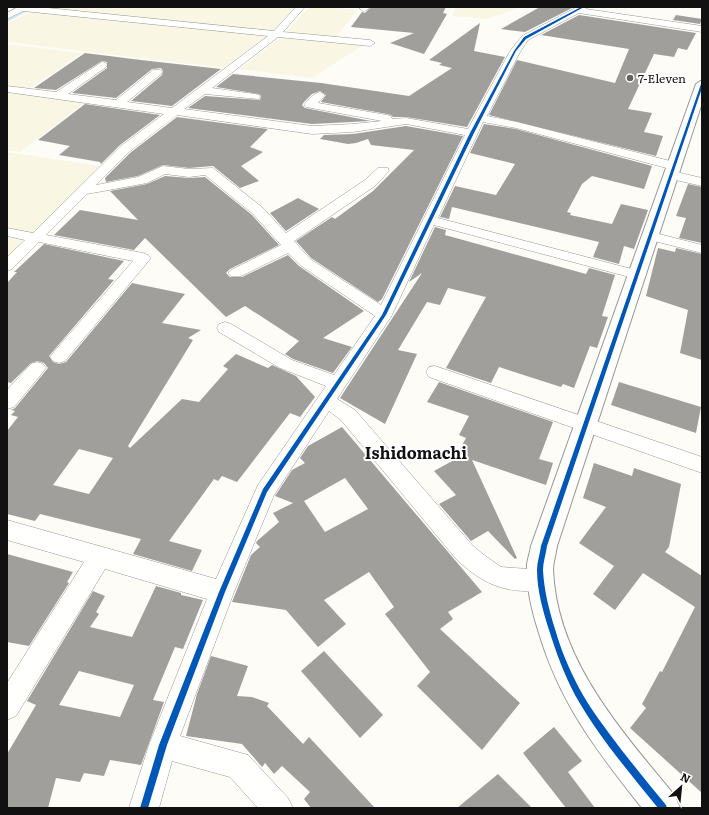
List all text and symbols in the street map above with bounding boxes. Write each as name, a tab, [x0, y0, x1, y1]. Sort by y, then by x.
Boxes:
place label: 7-Eleven	[638, 69, 686, 87]
marker: 7-Eleven	[625, 73, 635, 83]
district label: Ishidomachi	[365, 440, 467, 464]
north arrow	[661, 767, 701, 807]
text: N	[678, 768, 694, 786]

